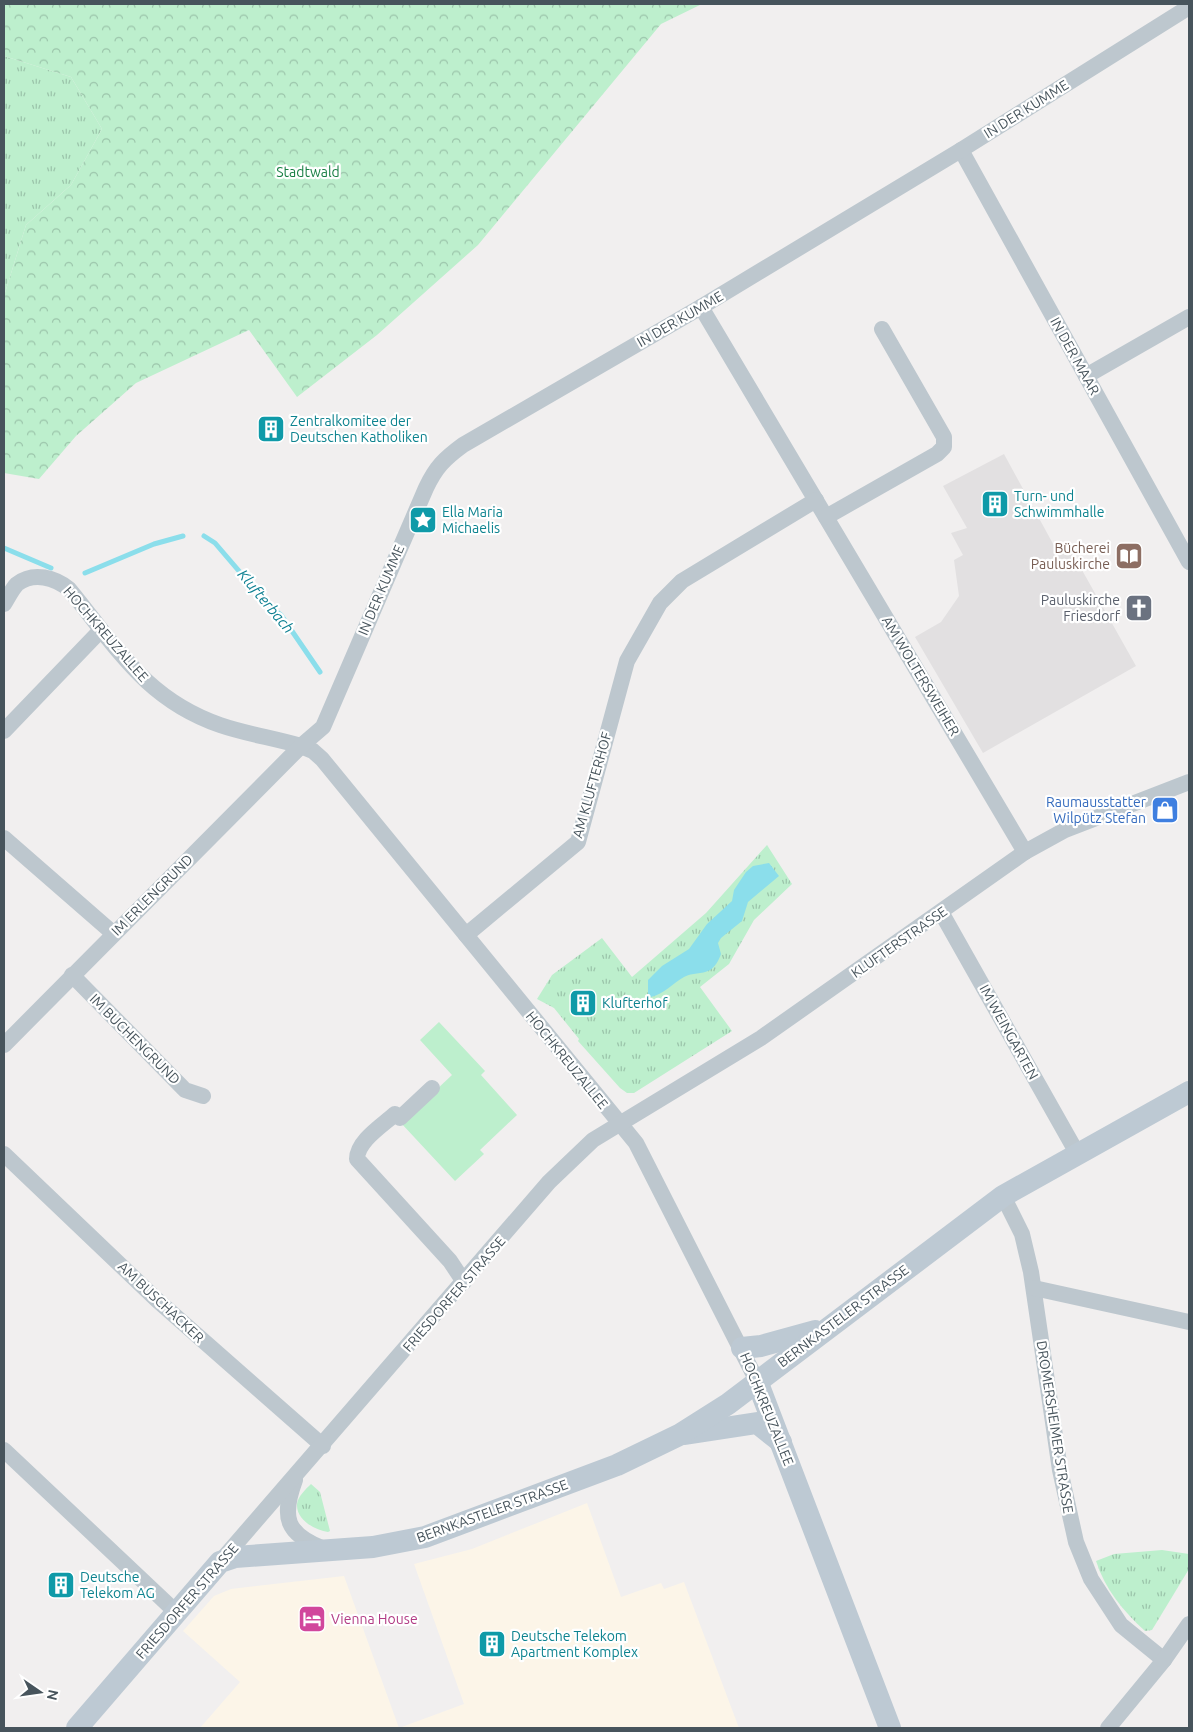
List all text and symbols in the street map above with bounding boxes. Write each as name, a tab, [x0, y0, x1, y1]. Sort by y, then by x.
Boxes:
street label: IN DER KUMME	[981, 77, 1071, 141]
park label: Stadtwald	[276, 164, 340, 180]
street label: IN DER KUMME	[634, 288, 726, 350]
street label: IN DER MAAR	[1047, 314, 1103, 398]
place label: Zentralkomitee der Deutschen Katholiken	[290, 413, 428, 445]
building icon: Zentralkomitee der Deutschen Katholiken	[256, 414, 286, 444]
place label: Turn- und Schwimmhalle	[1014, 488, 1105, 520]
building icon: Turn- und Schwimmhalle	[980, 489, 1010, 519]
place label: Ella Maria Michaelis	[442, 504, 503, 536]
place icon: Ella Maria Michaelis	[408, 505, 438, 535]
place label: Bücherei Pauluskirche	[1031, 540, 1110, 572]
library icon: Bücherei Pauluskirche	[1114, 541, 1144, 571]
street label: IN DER KUMME	[355, 542, 407, 638]
water label: Klufterbach	[234, 566, 298, 636]
street label: HOCHKREUZALLEE	[60, 583, 152, 685]
place label: Pauluskirche Friesdorf	[1041, 592, 1121, 624]
church icon: Pauluskirche Friesdorf	[1124, 593, 1154, 623]
street label: AM WOLTERSWEIHER	[879, 613, 963, 739]
street label: AM KLUFTERHOF	[569, 730, 615, 840]
place label: Raumausstatter Wilpütz Stefan	[1046, 794, 1147, 826]
shop icon: Raumausstatter Wilpütz Stefan	[1150, 795, 1180, 825]
street label: IM ERLENGRUND	[108, 851, 196, 939]
street label: KLUFTERSTRASSE	[848, 903, 950, 981]
street label: IM WEINGARTEN	[976, 982, 1042, 1082]
building icon: Klufterhof	[568, 988, 598, 1018]
street label: IM BUCHENGRUND	[87, 991, 184, 1088]
place label: Klufterhof	[602, 995, 668, 1011]
street label: HOCHKREUZALLEE	[523, 1008, 611, 1112]
street label: FRIESDORFER STRASSE	[400, 1233, 509, 1355]
street label: AM BUSCHACKER	[115, 1258, 207, 1346]
street label: BERNKASTELER STRASSE	[774, 1261, 912, 1370]
street label: DROMERSHEIMER STRASSE	[1033, 1339, 1077, 1515]
street label: HOCHKREUZALLEE	[737, 1350, 797, 1468]
street label: BERNKASTELER STRASSE	[414, 1476, 570, 1546]
street label: FRIESDORFER STRASSE	[133, 1540, 242, 1662]
place label: Deutsche Telekom AG	[80, 1569, 155, 1601]
building icon: Deutsche Telekom AG	[46, 1570, 76, 1600]
hotel icon: Vienna House	[297, 1604, 327, 1634]
place label: Vienna House	[331, 1611, 418, 1627]
place label: Deutsche Telekom Apartment Komplex	[511, 1628, 638, 1660]
building icon: Deutsche Telekom Apartment Komplex	[477, 1629, 507, 1659]
north arrow	[15, 1667, 65, 1717]
text: N	[44, 1688, 62, 1702]

